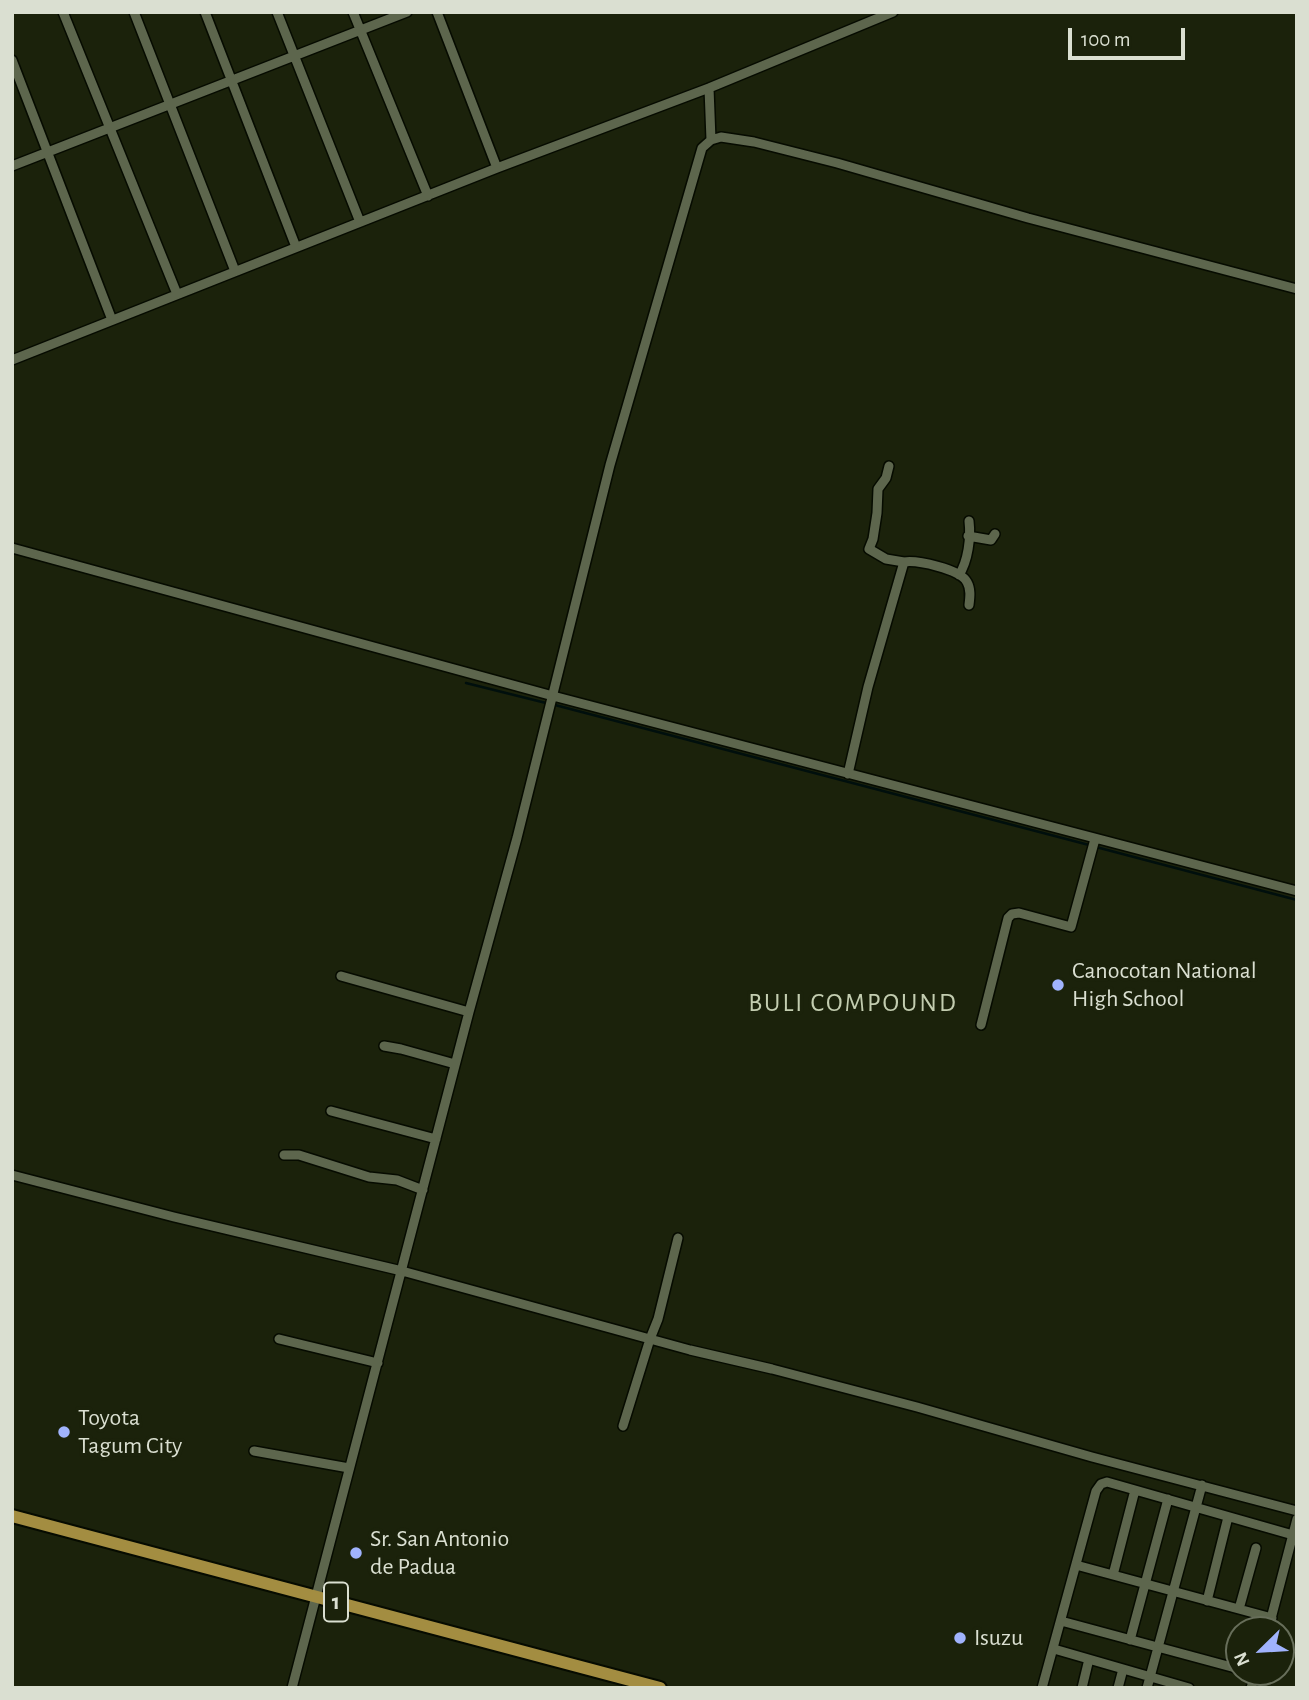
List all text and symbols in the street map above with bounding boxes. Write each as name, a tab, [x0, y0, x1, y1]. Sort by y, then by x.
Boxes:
scale bar	[1071, 14, 1188, 58]
text: 100 m	[1081, 29, 1131, 50]
place label: Canocotan National High School	[1072, 957, 1257, 1013]
marker: Canocotan National High School	[1050, 977, 1066, 993]
district label: BULI COMPOUND	[750, 987, 956, 1019]
place label: Toyota Tagum City	[78, 1404, 182, 1460]
marker: Toyota Tagum City	[56, 1424, 72, 1440]
place label: Sr. San Antonio de Padua	[370, 1525, 509, 1581]
marker: Sr. San Antonio de Padua	[348, 1545, 364, 1561]
road number: 1	[324, 1582, 348, 1622]
north arrow	[1225, 1616, 1295, 1686]
place label: Isuzu	[974, 1624, 1023, 1652]
marker: Isuzu	[952, 1630, 968, 1646]
text: N	[1231, 1649, 1254, 1669]

